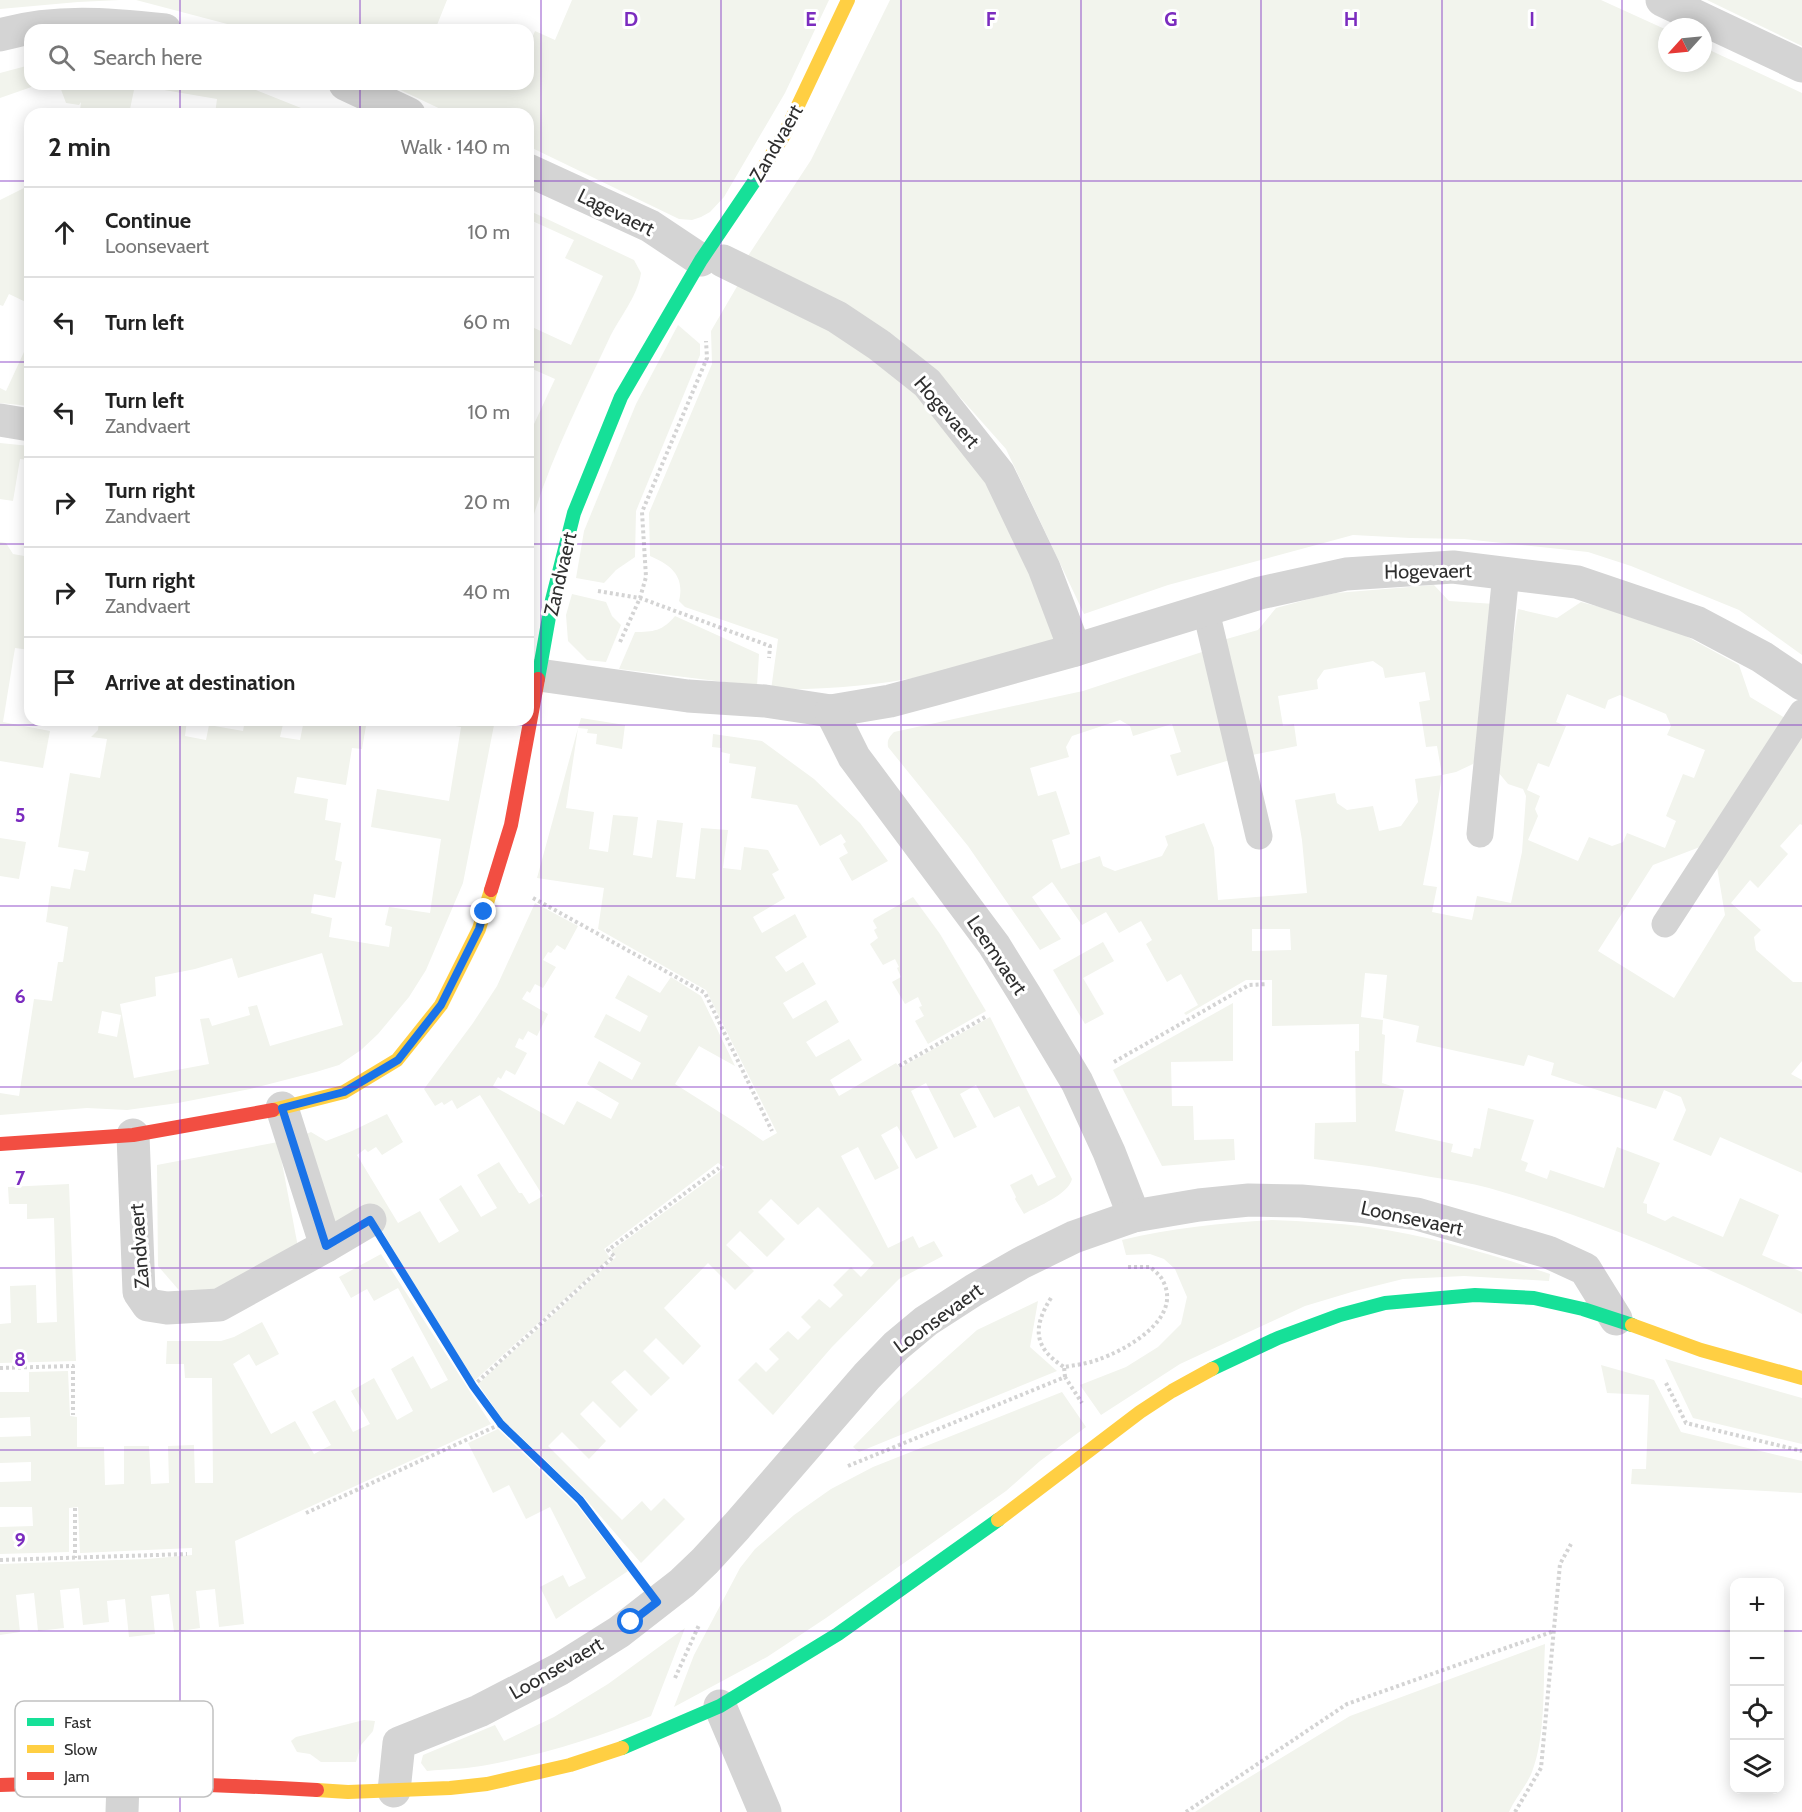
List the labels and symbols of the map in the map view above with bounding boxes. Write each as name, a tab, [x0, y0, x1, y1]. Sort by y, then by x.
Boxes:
text: D	[624, 7, 638, 31]
text: E	[805, 7, 817, 31]
text: F	[986, 7, 997, 31]
text: G	[1164, 7, 1178, 31]
text: H	[1344, 7, 1358, 31]
text: I	[1529, 7, 1535, 31]
north arrow	[1658, 18, 1712, 72]
street label: Zandvaert	[744, 100, 808, 186]
street label: Lagevaert	[574, 183, 658, 241]
street label: Hogevaert	[909, 371, 985, 453]
street label: Zandvaert	[539, 530, 581, 618]
street label: Hogevaert	[1384, 558, 1472, 584]
text: 5	[15, 803, 25, 827]
route end	[470, 898, 496, 924]
street label: Leemvaert	[962, 911, 1032, 999]
text: 6	[14, 984, 26, 1008]
text: 7	[15, 1166, 26, 1190]
street label: Loonsevaert	[1359, 1195, 1466, 1241]
street label: Zandvaert	[124, 1202, 154, 1289]
street label: Loonsevaert	[889, 1278, 987, 1358]
text: 8	[14, 1347, 26, 1371]
text: 9	[14, 1528, 26, 1552]
route start	[617, 1608, 643, 1634]
street label: Loonsevaert	[505, 1631, 607, 1704]
legend	[15, 1701, 213, 1797]
text: Fast	[64, 1713, 92, 1732]
text: Slow	[64, 1740, 98, 1759]
text: Jam	[63, 1767, 90, 1786]

